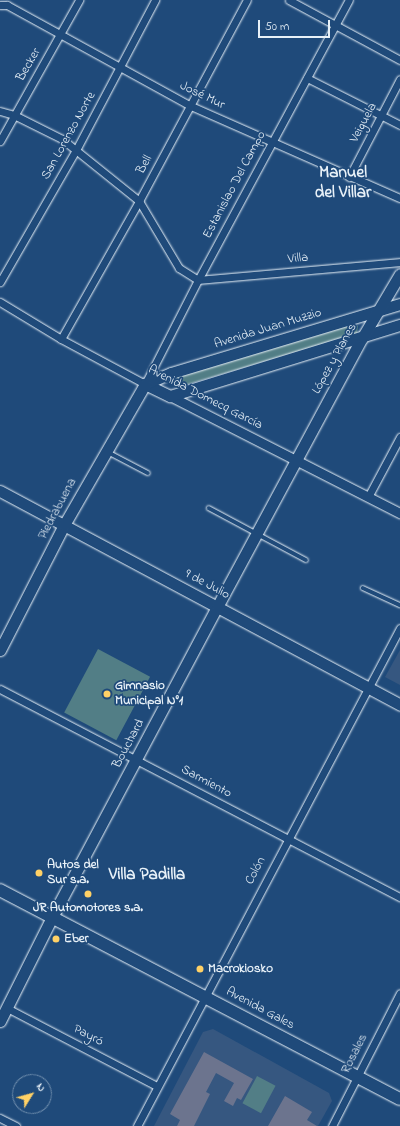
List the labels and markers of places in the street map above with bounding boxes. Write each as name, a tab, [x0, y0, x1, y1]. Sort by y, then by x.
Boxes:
place label: Gimnasio Municipal N°1	[115, 679, 183, 710]
marker: Gimnasio Municipal N°1	[102, 689, 112, 699]
place label: Autos del Sur s.a.	[47, 858, 99, 889]
marker: Autos del Sur s.a.	[34, 868, 44, 878]
marker: JR Automotores s.a.	[83, 889, 93, 899]
place label: JR Automotores s.a.	[33, 900, 143, 916]
place label: Eber	[64, 931, 89, 947]
marker: Eber	[51, 934, 61, 944]
place label: Macrokiosko	[208, 961, 273, 977]
marker: Macrokiosko	[195, 964, 205, 974]

